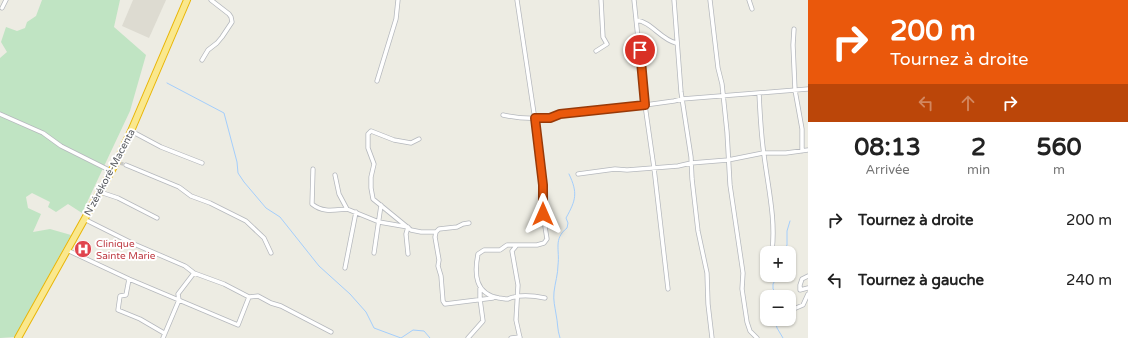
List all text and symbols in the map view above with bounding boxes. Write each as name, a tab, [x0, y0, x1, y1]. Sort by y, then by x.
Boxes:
text: 200 m	[890, 14, 976, 48]
icon: right	[824, 16, 876, 68]
pin	[623, 33, 657, 67]
icon: arrive	[629, 39, 651, 61]
text: Tournez à droite	[890, 48, 1029, 70]
icon: left	[915, 92, 937, 114]
icon: ahead	[957, 92, 979, 114]
icon: right	[999, 92, 1021, 114]
street label: N'zérékoré-Macenta	[82, 127, 138, 218]
text: 08:13	[854, 133, 921, 162]
text: 2	[971, 133, 986, 162]
text: 560	[1036, 133, 1082, 162]
text: Arrivée	[865, 162, 910, 178]
text: min	[967, 162, 990, 178]
text: m	[1053, 162, 1065, 178]
position arrow	[522, 193, 564, 235]
icon: right	[824, 209, 846, 231]
text: Tournez à droite	[858, 211, 973, 229]
text: 200 m	[1066, 211, 1112, 229]
place label: Clinique Sainte Marie	[96, 238, 156, 262]
hospital icon: Clinique Sainte Marie	[73, 239, 93, 259]
map controls	[760, 246, 796, 326]
button: +	[760, 246, 796, 282]
icon: left	[824, 269, 846, 291]
text: Tournez à gauche	[858, 271, 984, 289]
text: 240 m	[1066, 271, 1112, 289]
button: −	[760, 290, 796, 326]

